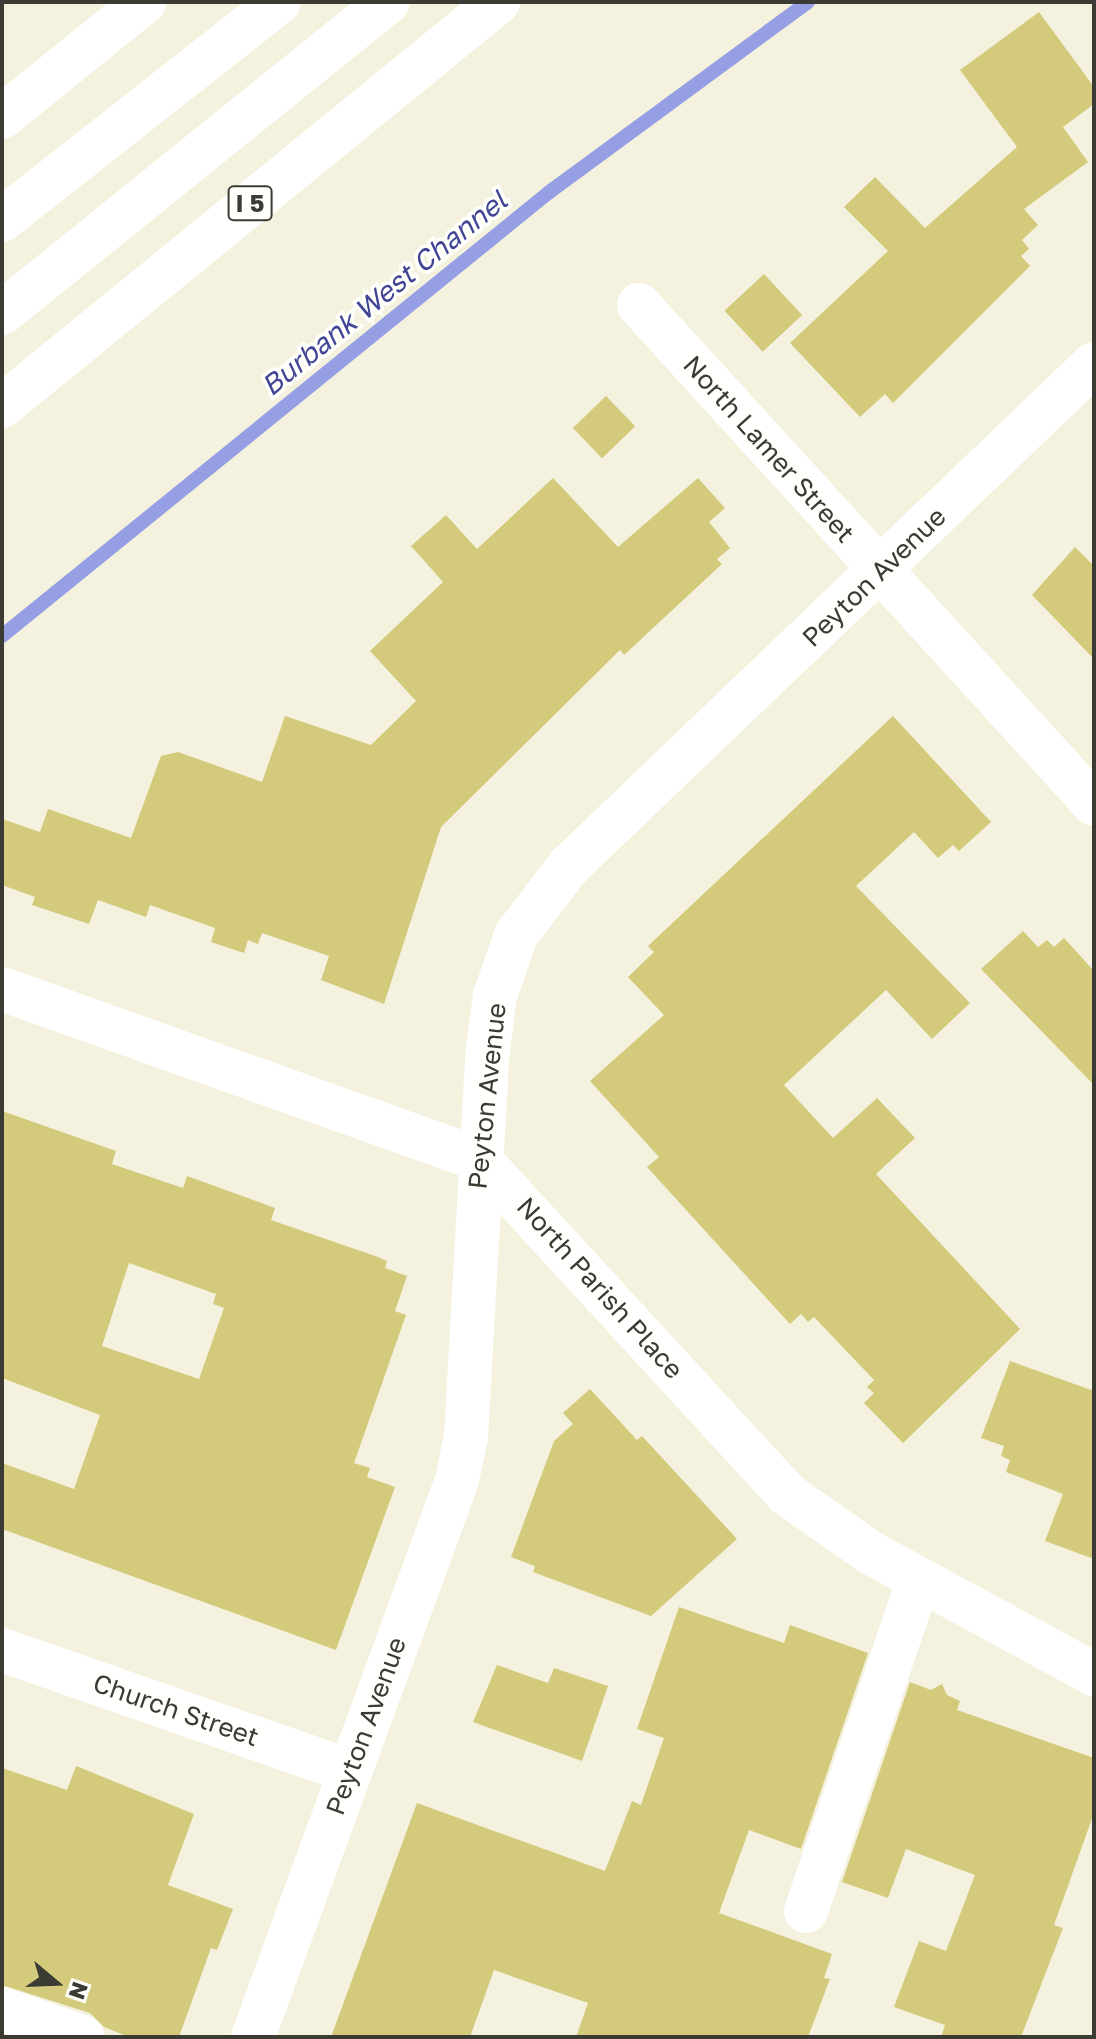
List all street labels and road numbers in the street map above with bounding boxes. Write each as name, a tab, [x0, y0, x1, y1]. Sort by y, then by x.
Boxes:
road number: I 5	[226, 183, 274, 223]
street label: North Lamer Street	[677, 349, 861, 549]
street label: Peyton Avenue	[796, 501, 952, 653]
street label: Peyton Avenue	[462, 1001, 512, 1191]
street label: North Parish Place	[510, 1191, 690, 1385]
street label: Peyton Avenue	[319, 1633, 413, 1819]
street label: Church Street	[89, 1667, 263, 1753]

